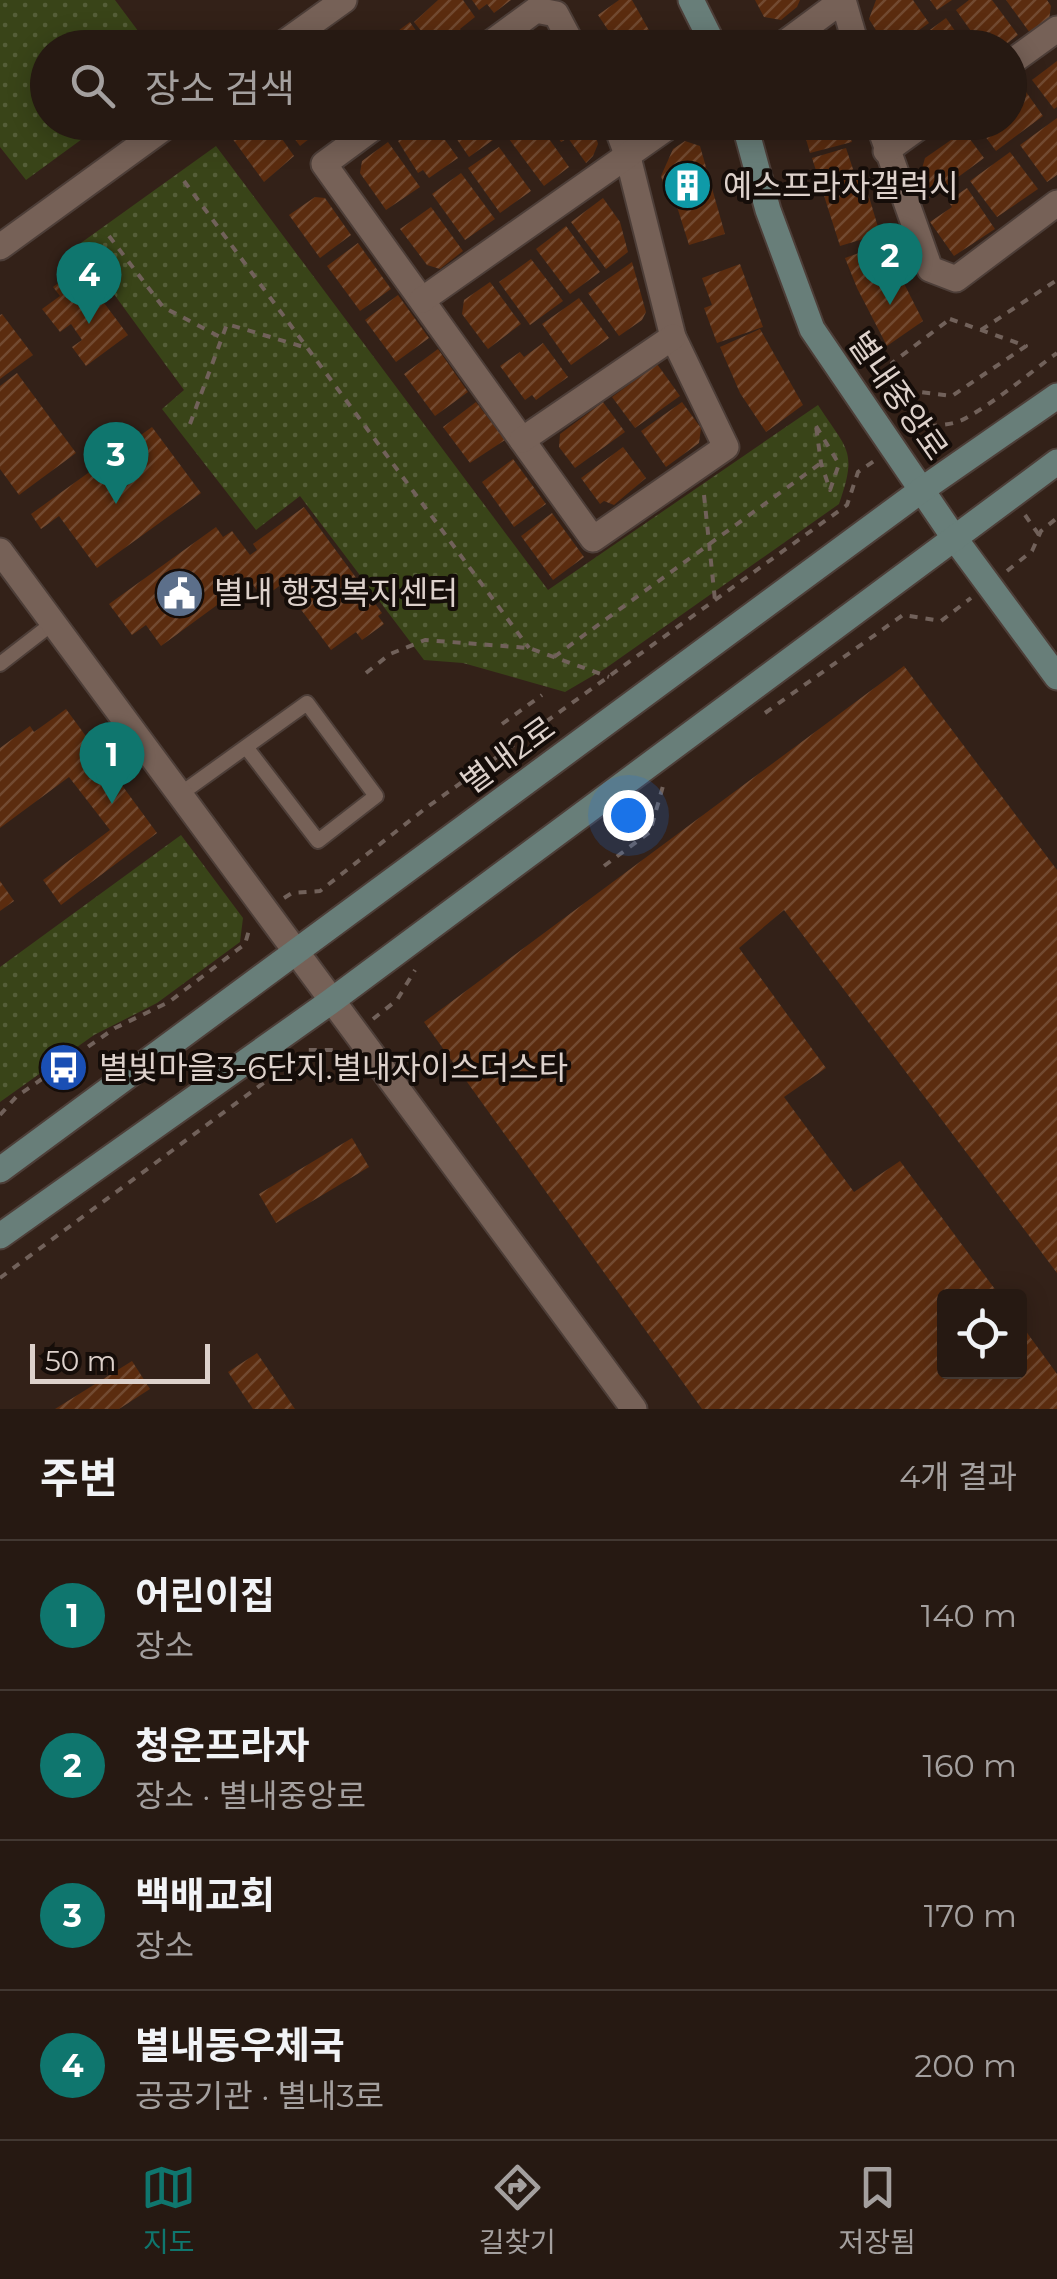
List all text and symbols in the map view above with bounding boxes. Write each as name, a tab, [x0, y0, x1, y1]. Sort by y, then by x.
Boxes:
search box	[30, 30, 1027, 140]
icon: search	[65, 58, 120, 113]
text: 장소 검색	[145, 65, 295, 112]
building icon: 예스프라자갤럭시	[662, 160, 714, 212]
place label: 예스프라자갤럭시	[723, 166, 959, 205]
pin: 2	[858, 222, 922, 305]
pin: 4	[56, 242, 122, 324]
street label: 별내중앙로	[840, 324, 957, 467]
pin: 3	[84, 422, 148, 504]
public building icon: 별내 행정복지센터	[153, 567, 205, 619]
place label: 별내 행정복지센터	[214, 573, 458, 612]
street label: 별내2로	[453, 708, 562, 802]
pin: 1	[80, 722, 144, 804]
your location	[603, 790, 654, 841]
bus stop icon: 별빛마을3-6단지.별내자이스더스타	[38, 1042, 90, 1094]
place label: 별빛마을3-6단지.별내자이스더스타	[99, 1048, 568, 1087]
map controls	[937, 1289, 1027, 1379]
button: locate	[937, 1289, 1027, 1379]
scale bar	[30, 1339, 210, 1384]
text: 50 m	[45, 1344, 116, 1378]
text: 주변	[40, 1452, 117, 1504]
text: 4개 결과	[899, 1457, 1017, 1496]
text: 어린이집	[135, 1572, 275, 1619]
text: 1	[66, 1596, 79, 1635]
text: 140 m	[921, 1596, 1017, 1635]
text: 장소	[135, 1626, 194, 1665]
text: 청운프라자	[135, 1722, 310, 1769]
text: 2	[63, 1746, 82, 1785]
text: 160 m	[922, 1746, 1017, 1785]
text: 장소 · 별내중앙로	[135, 1776, 366, 1815]
text: 백배교회	[135, 1872, 275, 1919]
text: 3	[63, 1896, 82, 1935]
text: 170 m	[924, 1896, 1017, 1935]
text: 장소	[135, 1926, 194, 1965]
text: 별내동우체국	[135, 2022, 345, 2069]
text: 4	[61, 2046, 84, 2085]
text: 200 m	[914, 2046, 1017, 2085]
text: 공공기관 · 별내3로	[135, 2076, 384, 2115]
tab: 지도	[141, 2160, 196, 2260]
tab: 길찾기	[479, 2160, 556, 2260]
tab: 저장됨	[838, 2160, 916, 2260]

